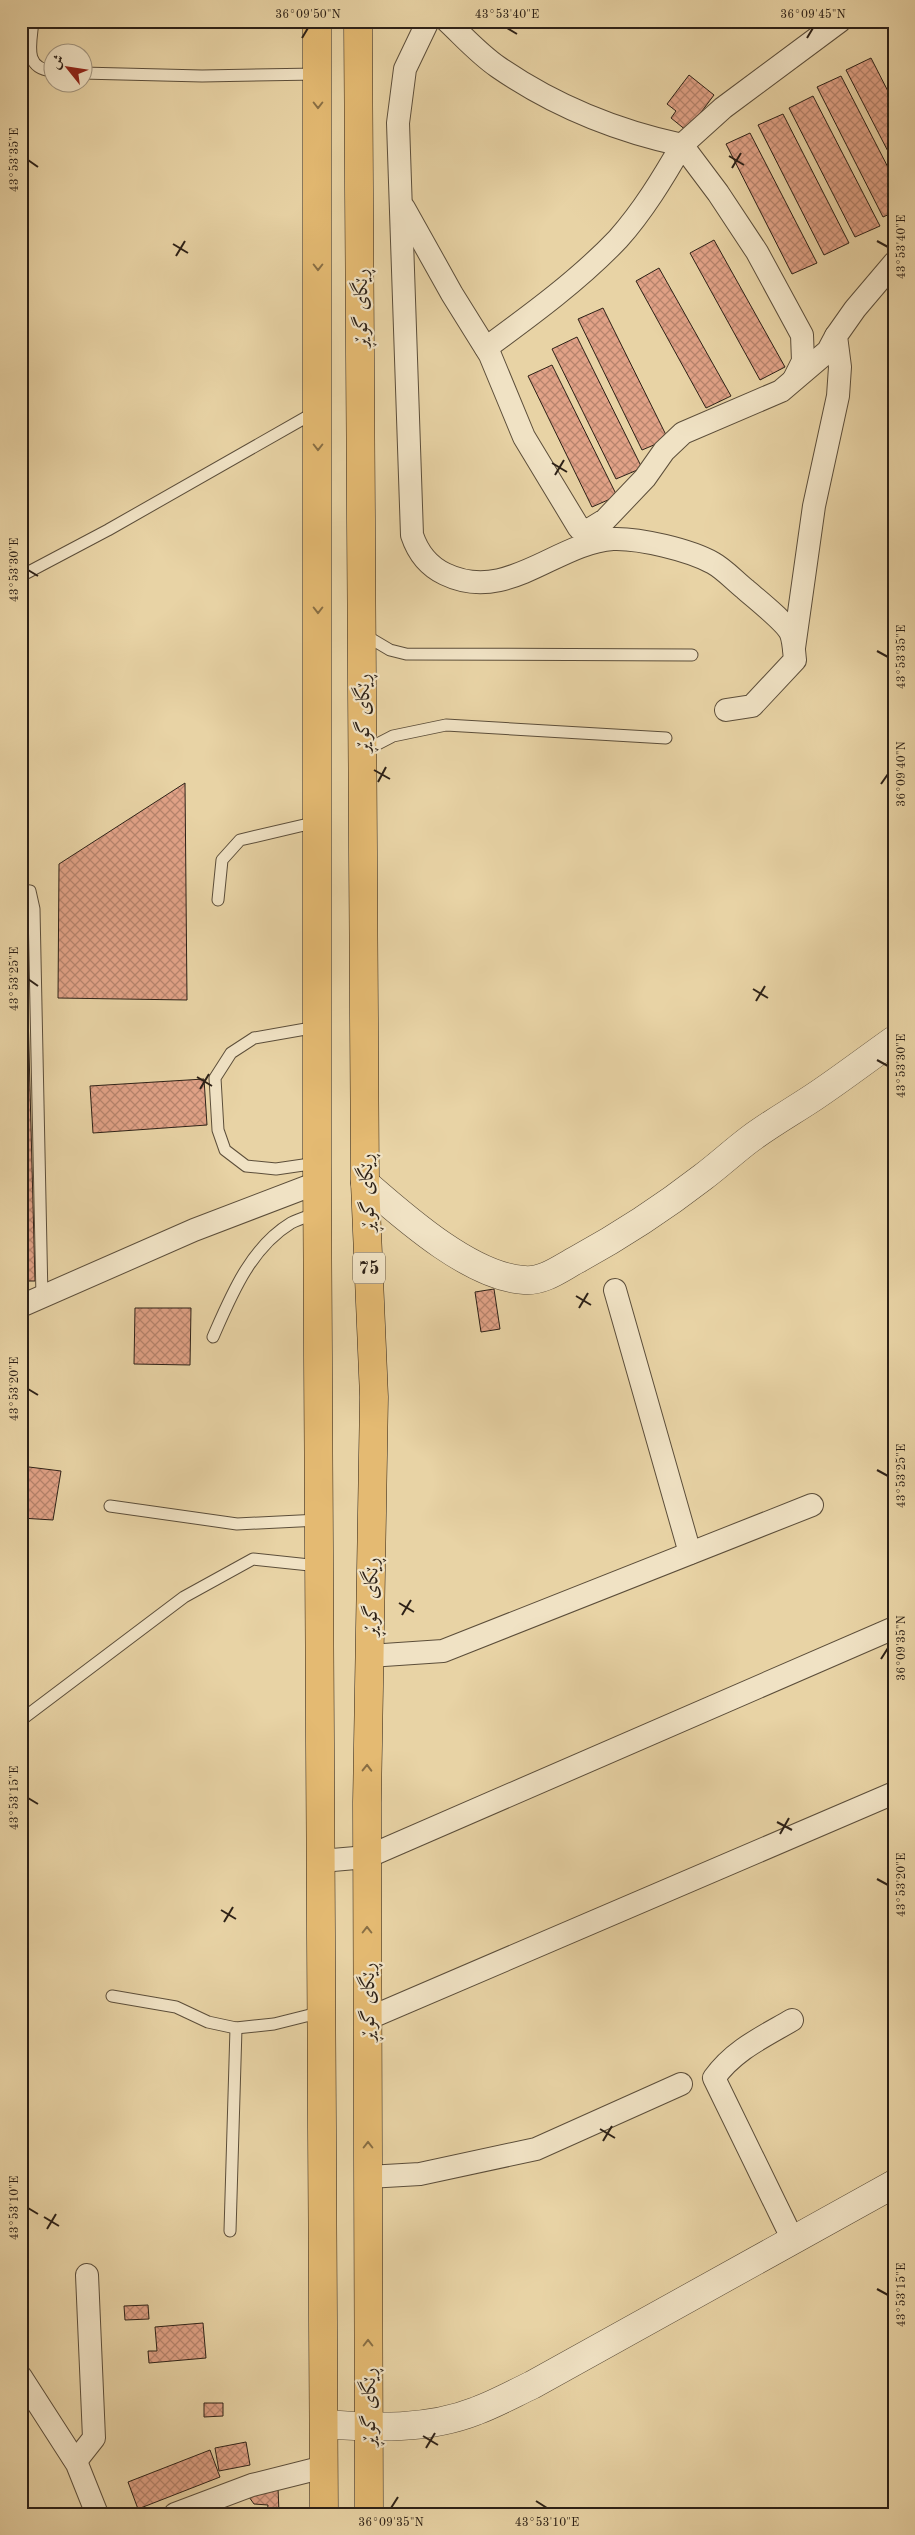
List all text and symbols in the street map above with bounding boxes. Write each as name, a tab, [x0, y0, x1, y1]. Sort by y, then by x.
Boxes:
text: 36°09'50"N	[275, 8, 341, 21]
text: 43°53'40"E	[475, 8, 539, 21]
text: 36°09'45"N	[780, 8, 846, 21]
north arrow	[42, 42, 92, 92]
text: ش	[48, 52, 67, 72]
one-way arrow	[313, 102, 323, 109]
text: 43°53'35"E	[8, 128, 21, 192]
text: 43°53'40"E	[895, 215, 908, 279]
one-way arrow	[313, 264, 323, 272]
street label: ڕێگای گوێڕ	[348, 269, 377, 349]
one-way arrow	[313, 444, 323, 452]
text: 43°53'30"E	[8, 538, 21, 602]
one-way arrow	[313, 606, 323, 614]
text: 43°53'35"E	[895, 625, 908, 689]
street label: ڕێگای گوێڕ	[350, 674, 379, 754]
text: 36°09'40"N	[896, 741, 908, 807]
text: 43°53'25"E	[8, 947, 21, 1011]
text: 43°53'30"E	[895, 1034, 908, 1098]
street label: ڕێگای گوێڕ	[353, 1153, 384, 1235]
road number: 75	[353, 1252, 385, 1284]
text: 43°53'20"E	[8, 1357, 21, 1421]
text: 43°53'25"E	[895, 1444, 908, 1508]
street label: ڕێگای گوێڕ	[357, 1557, 388, 1639]
text: 36°09'35"N	[895, 1615, 908, 1681]
one-way arrow	[362, 1763, 373, 1771]
text: 43°53'15"E	[8, 1766, 21, 1830]
text: 43°53'20"E	[895, 1853, 908, 1917]
one-way arrow	[362, 1926, 372, 1934]
street label: ڕێگای گوێڕ	[355, 1963, 384, 2043]
one-way arrow	[363, 2141, 373, 2148]
text: 43°53'10"E	[8, 2176, 21, 2240]
text: 43°53'15"E	[895, 2263, 908, 2327]
one-way arrow	[363, 2338, 373, 2346]
street label: ڕێگای گوێڕ	[356, 2368, 385, 2448]
text: 36°09'35"N	[358, 2516, 424, 2529]
text: 43°53'10"E	[515, 2516, 579, 2529]

